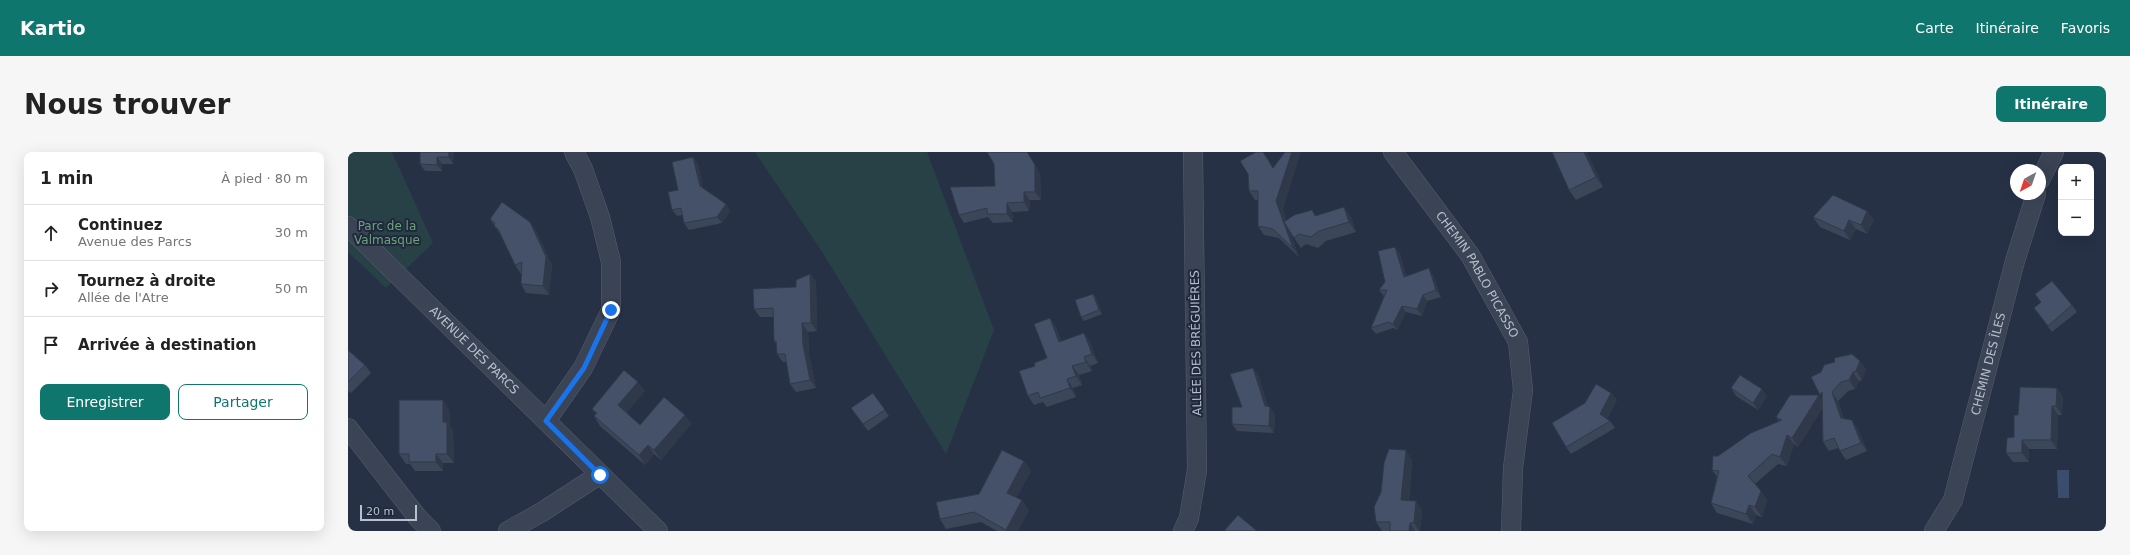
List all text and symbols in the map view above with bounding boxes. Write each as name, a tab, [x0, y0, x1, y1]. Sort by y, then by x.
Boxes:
text: Kartio	[20, 17, 86, 39]
text: Carte	[1915, 20, 1954, 36]
text: Itinéraire	[1976, 20, 2039, 36]
text: Favoris	[2061, 20, 2110, 36]
button: Itinéraire	[1996, 86, 2106, 122]
text: Nous trouver	[24, 88, 230, 121]
north arrow	[2010, 164, 2046, 200]
map controls	[2058, 164, 2094, 236]
button: +	[2058, 164, 2094, 200]
text: 1 min	[40, 168, 93, 188]
text: À pied · 80 m	[221, 171, 308, 186]
button: −	[2058, 200, 2094, 236]
street label: CHEMIN PABLO PICASSO	[1433, 209, 1521, 340]
text: Continuez	[78, 216, 163, 234]
park label: Parc de la Valmasque	[354, 219, 420, 247]
icon: ahead	[40, 222, 62, 244]
text: 30 m	[275, 225, 308, 240]
text: Avenue des Parcs	[78, 234, 192, 249]
street label: ALLÉE DES BRÉGUIÈRES	[1187, 270, 1204, 416]
text: Tournez à droite	[78, 272, 216, 290]
icon: right	[40, 278, 62, 300]
text: 50 m	[275, 281, 308, 296]
text: Allée de l'Atre	[78, 290, 169, 305]
route end	[602, 301, 620, 319]
street label: AVENUE DES PARCS	[427, 303, 522, 397]
street label: CHEMIN DES ÎLES	[1968, 311, 2008, 417]
icon: arrive	[40, 334, 62, 356]
text: Arrivée à destination	[78, 336, 256, 354]
button: Enregistrer	[40, 384, 170, 420]
button: Partager	[178, 384, 308, 420]
route start	[591, 466, 609, 484]
scale bar	[360, 503, 417, 522]
text: 20 m	[366, 505, 394, 518]

